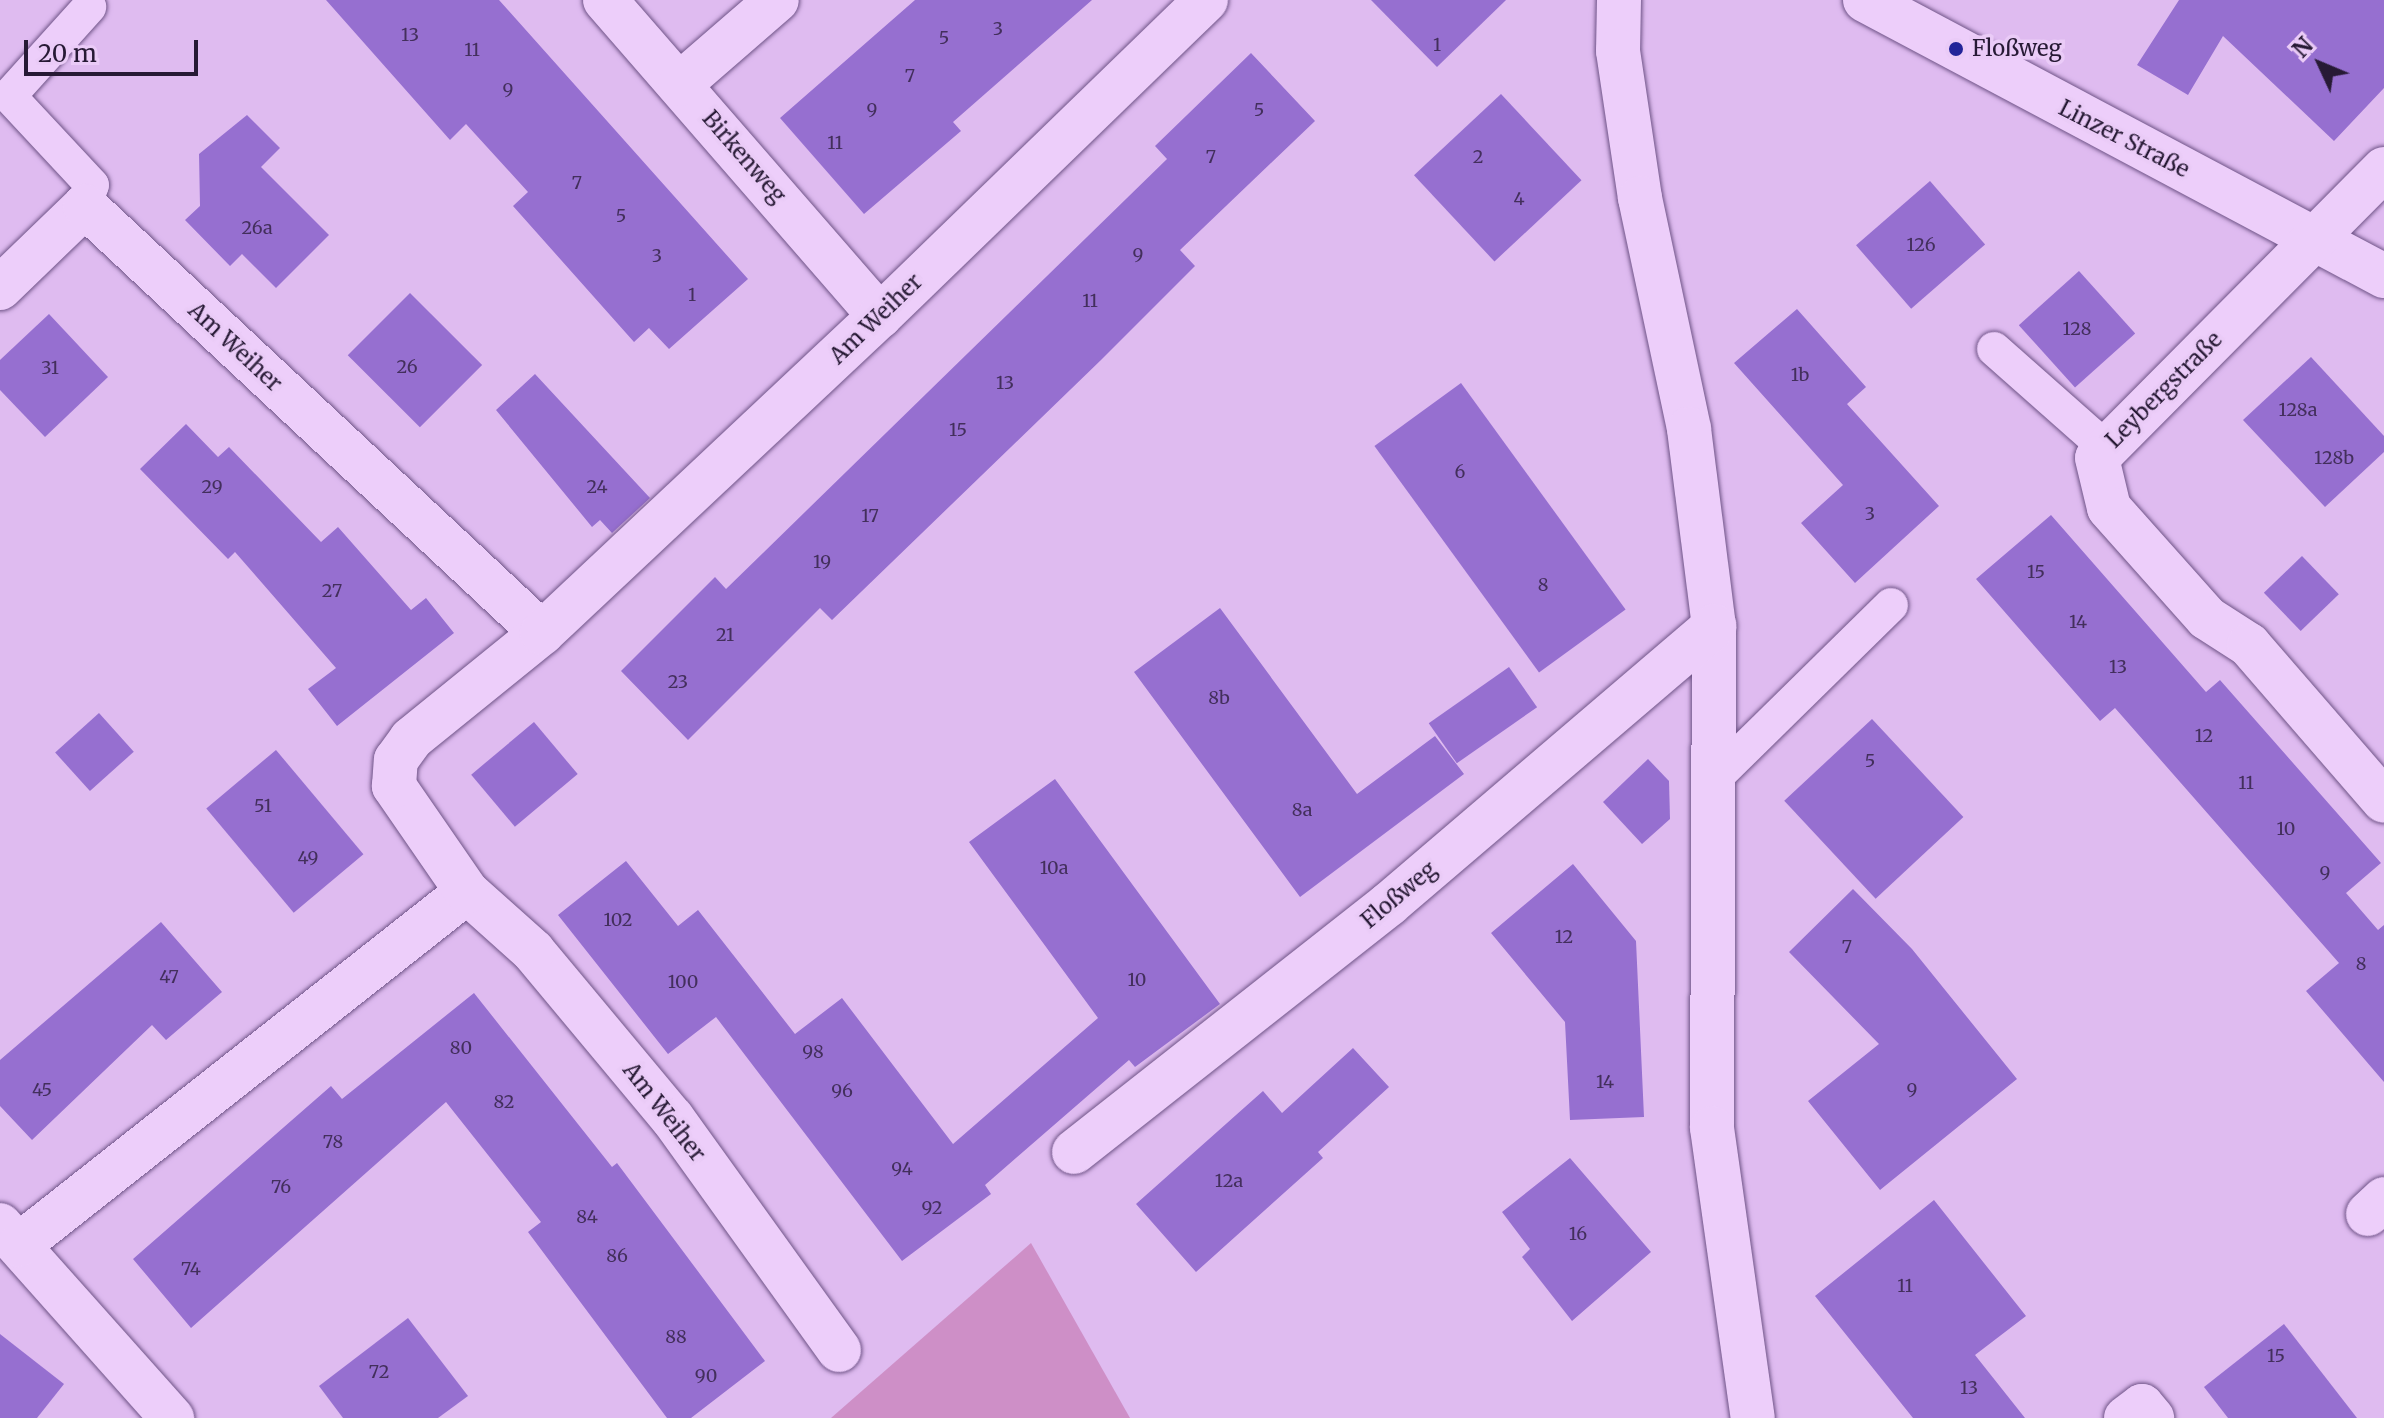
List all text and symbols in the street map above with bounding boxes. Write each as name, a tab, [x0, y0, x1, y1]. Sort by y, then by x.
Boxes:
house number: 3	[993, 18, 1003, 40]
scale bar	[28, 24, 202, 74]
house number: 13	[401, 24, 419, 46]
north arrow	[2280, 24, 2360, 104]
house number: 5	[939, 27, 949, 49]
text: N	[2287, 31, 2319, 63]
house number: 1	[1433, 34, 1441, 56]
place label: Floßweg	[1972, 36, 2062, 62]
text: 20 m	[38, 38, 97, 69]
house number: 11	[464, 39, 480, 61]
marker: Floßweg	[1947, 40, 1965, 58]
house number: 7	[905, 65, 915, 87]
house number: 9	[503, 79, 513, 101]
street label: Linzer Straße	[2054, 95, 2194, 183]
house number: 9	[867, 99, 877, 121]
house number: 5	[1254, 99, 1264, 121]
street label: Birkenweg	[697, 105, 791, 209]
house number: 11	[827, 132, 843, 154]
house number: 7	[1206, 146, 1216, 168]
house number: 2	[1473, 146, 1483, 168]
house number: 7	[572, 172, 582, 194]
house number: 4	[1513, 188, 1525, 210]
house number: 5	[616, 205, 626, 227]
house number: 26a	[241, 217, 273, 239]
house number: 126	[1906, 234, 1936, 256]
house number: 9	[1133, 244, 1143, 266]
house number: 3	[652, 245, 662, 267]
street label: Am Weiher	[824, 269, 928, 369]
house number: 1	[688, 284, 696, 306]
house number: 11	[1082, 290, 1098, 312]
street label: Am Weiher	[183, 297, 287, 397]
house number: 128	[2062, 318, 2092, 340]
street label: Leybergstraße	[2101, 327, 2227, 453]
house number: 26	[396, 356, 418, 378]
house number: 31	[41, 357, 59, 379]
house number: 1b	[1791, 364, 1809, 386]
house number: 13	[996, 372, 1014, 394]
house number: 128a	[2278, 399, 2318, 421]
house number: 15	[949, 419, 967, 441]
house number: 128b	[2314, 447, 2354, 469]
house number: 6	[1455, 461, 1465, 483]
house number: 29	[201, 476, 223, 498]
house number: 24	[586, 476, 608, 498]
house number: 3	[1865, 503, 1875, 525]
house number: 17	[861, 505, 879, 527]
house number: 19	[813, 551, 831, 573]
house number: 15	[2027, 561, 2045, 583]
house number: 8	[1538, 574, 1548, 596]
house number: 27	[322, 580, 342, 602]
house number: 14	[2069, 611, 2087, 633]
house number: 21	[716, 624, 734, 646]
house number: 13	[2109, 656, 2127, 678]
house number: 23	[668, 671, 688, 693]
house number: 8b	[1208, 687, 1230, 709]
house number: 12	[2195, 725, 2213, 747]
house number: 5	[1865, 750, 1875, 772]
house number: 11	[2238, 772, 2254, 794]
house number: 51	[254, 795, 272, 817]
house number: 8a	[1292, 799, 1312, 821]
house number: 10	[2277, 818, 2295, 840]
house number: 49	[298, 847, 318, 869]
street label: Floßweg	[1356, 856, 1442, 934]
house number: 10a	[1040, 857, 1068, 879]
house number: 9	[2320, 862, 2330, 884]
house number: 102	[603, 909, 633, 931]
house number: 12	[1555, 926, 1573, 948]
house number: 7	[1842, 936, 1852, 958]
house number: 8	[2356, 953, 2366, 975]
house number: 47	[159, 966, 179, 988]
house number: 10	[1128, 969, 1146, 991]
house number: 100	[668, 971, 698, 993]
house number: 80	[450, 1037, 472, 1059]
house number: 98	[802, 1041, 824, 1063]
street label: Am Weiher	[617, 1057, 711, 1167]
house number: 14	[1596, 1071, 1614, 1093]
house number: 45	[32, 1079, 52, 1101]
house number: 9	[1907, 1079, 1917, 1101]
house number: 96	[831, 1080, 853, 1102]
house number: 82	[493, 1091, 515, 1113]
house number: 78	[323, 1131, 343, 1153]
house number: 94	[891, 1158, 913, 1180]
house number: 12a	[1215, 1170, 1243, 1192]
house number: 76	[271, 1176, 291, 1198]
house number: 92	[921, 1197, 943, 1219]
house number: 84	[576, 1206, 598, 1228]
house number: 16	[1569, 1223, 1587, 1245]
house number: 86	[606, 1245, 628, 1267]
house number: 74	[181, 1258, 201, 1280]
house number: 11	[1897, 1275, 1913, 1297]
house number: 88	[665, 1326, 687, 1348]
house number: 15	[2267, 1345, 2285, 1367]
house number: 72	[369, 1361, 389, 1383]
house number: 90	[695, 1365, 717, 1387]
house number: 13	[1960, 1377, 1978, 1399]

